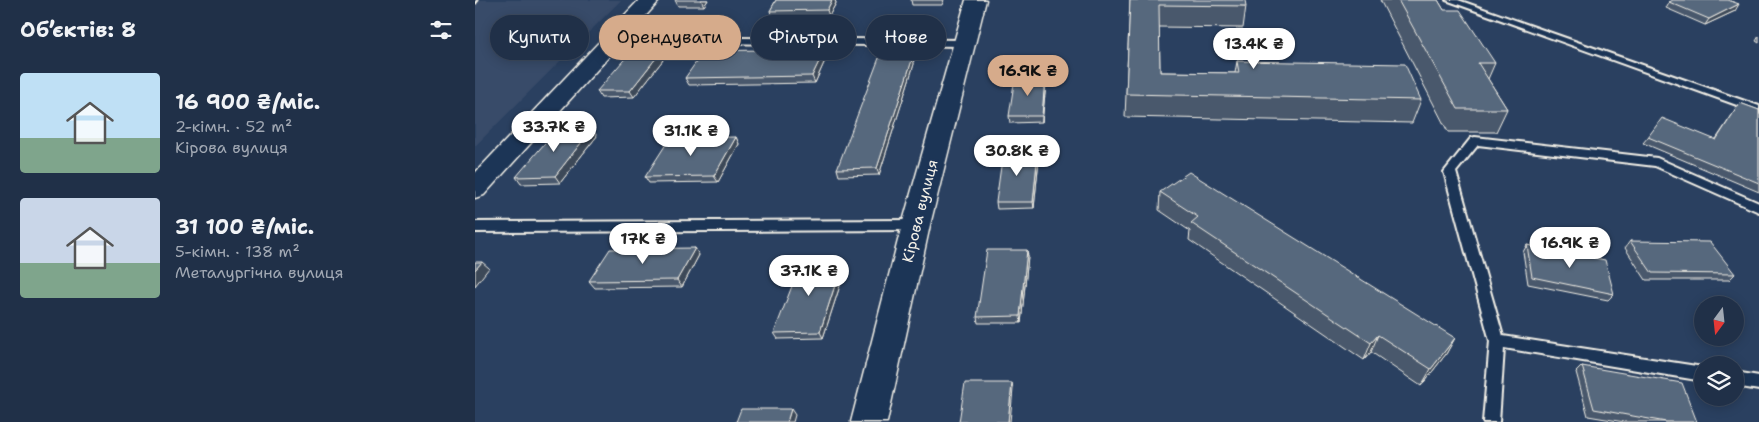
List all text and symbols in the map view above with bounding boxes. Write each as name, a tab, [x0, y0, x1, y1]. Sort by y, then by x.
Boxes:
chip: Купити	[490, 15, 589, 60]
chip: Орендувати	[599, 15, 741, 60]
chip: Фільтри	[751, 15, 856, 60]
chip: Нове	[866, 15, 946, 60]
text: Об’єктів: 8	[20, 16, 136, 44]
icon: filters	[427, 16, 455, 44]
pin: 13.4K ₴	[1208, 28, 1300, 70]
text: 13.4K ₴	[1224, 33, 1284, 54]
pin: 16.9K ₴	[982, 54, 1074, 97]
text: 16.9K ₴	[999, 60, 1057, 81]
text: 16 900 ₴/міс.	[175, 88, 320, 116]
icon: home	[60, 93, 120, 153]
pin: 33.7K ₴	[508, 110, 600, 153]
pin: 31.1K ₴	[645, 114, 737, 157]
text: 2-кімн. · 52 m²	[175, 116, 292, 137]
text: 33.7K ₴	[523, 116, 585, 137]
text: 31.1K ₴	[664, 120, 718, 141]
pin: 30.8K ₴	[971, 134, 1063, 177]
text: Кірова вулиця	[175, 137, 288, 158]
text: 30.8K ₴	[985, 140, 1049, 161]
street label: Кірова вулиця	[898, 157, 942, 265]
text: 31 100 ₴/міс.	[175, 213, 314, 241]
icon: home	[60, 218, 120, 278]
pin: 17K ₴	[608, 222, 678, 265]
pin: 16.9K ₴	[1524, 226, 1616, 269]
text: 17K ₴	[620, 228, 666, 249]
text: 16.9K ₴	[1541, 232, 1599, 253]
text: 5-кімн. · 138 m²	[175, 241, 300, 262]
pin: 37.1K ₴	[763, 254, 855, 297]
text: 37.1K ₴	[780, 260, 838, 281]
text: Металургічна вулиця	[175, 262, 344, 283]
north arrow	[1694, 296, 1744, 346]
map controls	[1694, 296, 1744, 406]
button: layers	[1694, 356, 1744, 406]

